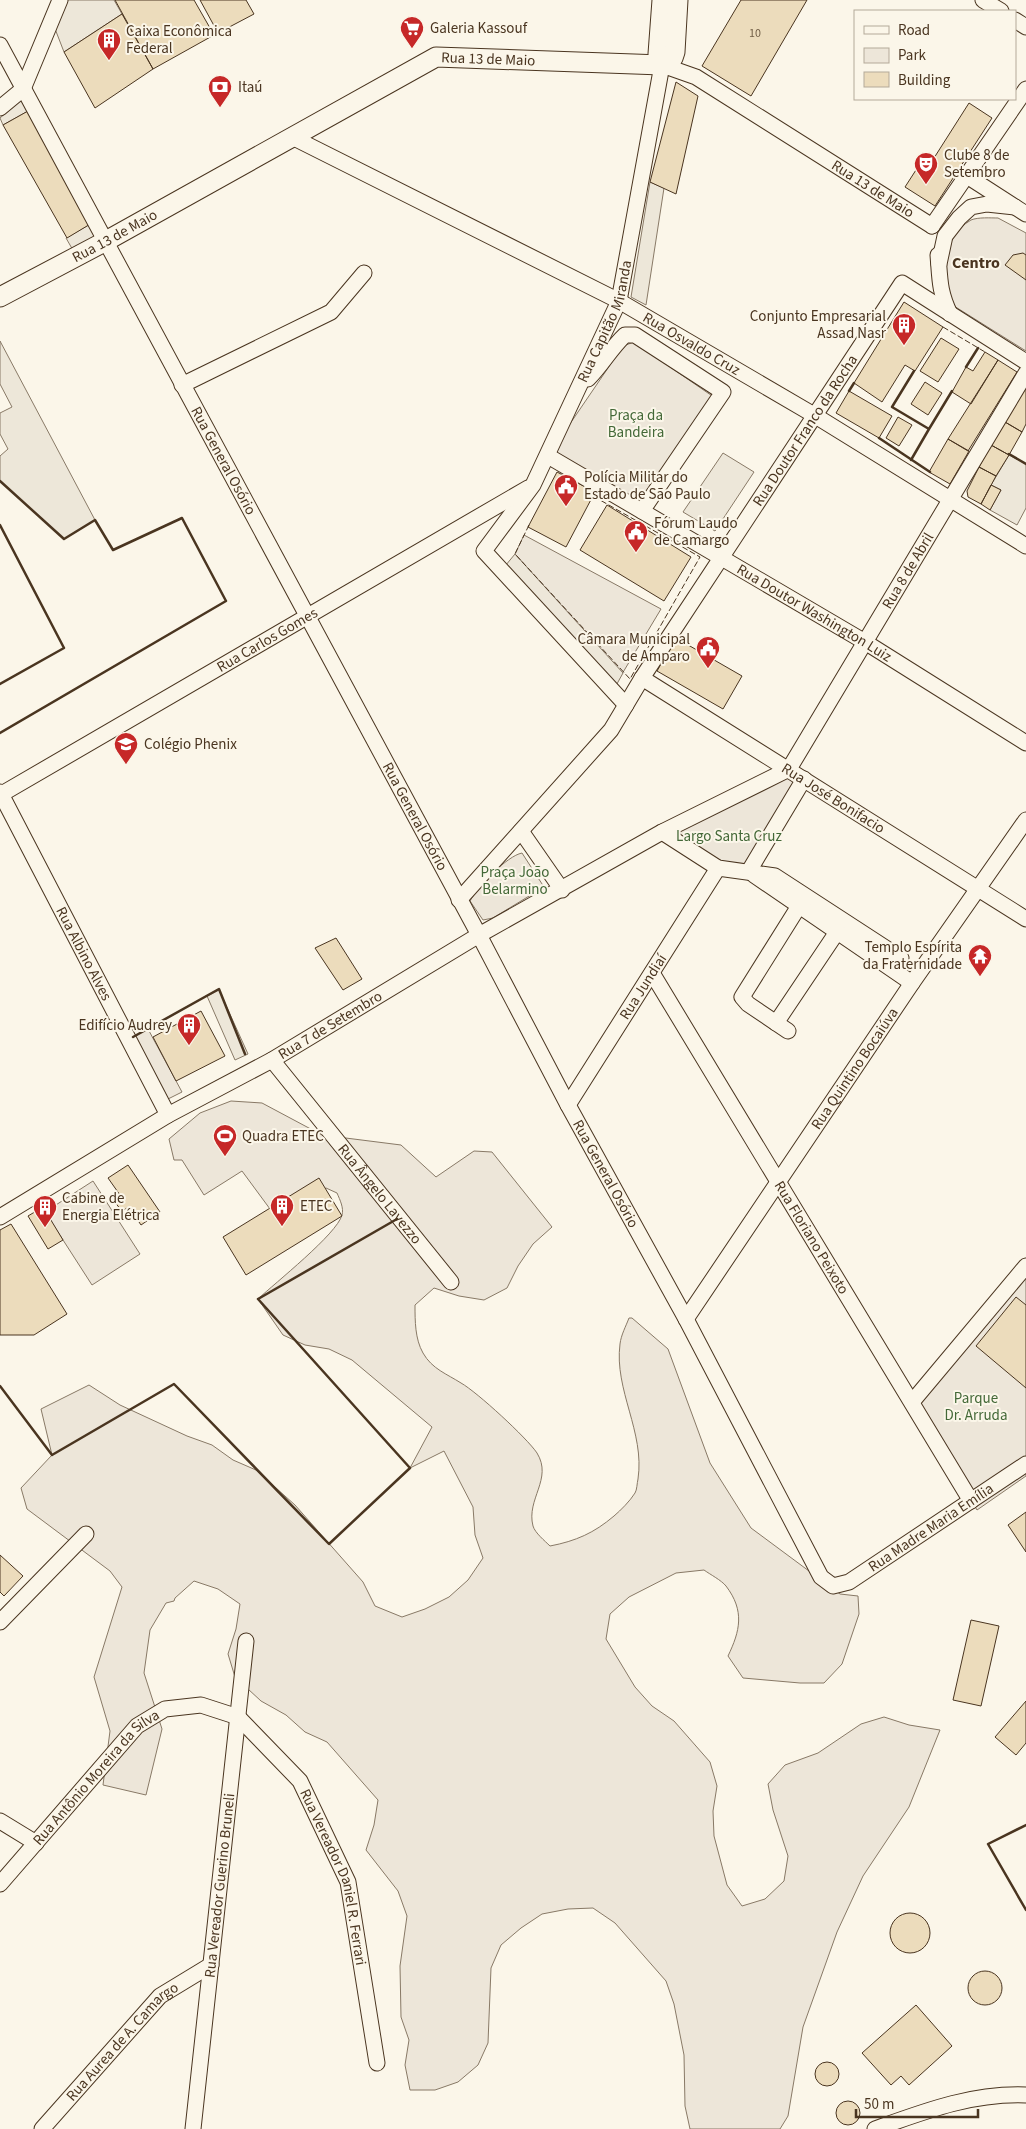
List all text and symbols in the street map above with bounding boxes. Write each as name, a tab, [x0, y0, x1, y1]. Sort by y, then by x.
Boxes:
legend	[854, 10, 1016, 100]
supermarket icon: Galeria Kassouf	[399, 15, 425, 49]
place label: Galeria Kassouf	[430, 18, 528, 39]
text: Road	[898, 20, 930, 41]
place label: Caixa Econômica Federal	[126, 21, 232, 59]
house number: 10	[749, 25, 761, 42]
building icon: Caixa Econômica Federal	[96, 27, 122, 61]
text: Park	[898, 45, 927, 66]
street label: Rua 13 de Maio	[441, 47, 536, 71]
text: Building	[898, 70, 951, 91]
bank icon: Itaú	[207, 74, 233, 108]
place label: Itaú	[238, 77, 262, 98]
place label: Clube 8 de Setembro	[944, 145, 1010, 183]
theatre icon: Clube 8 de Setembro	[913, 151, 939, 185]
street label: Rua 13 de Maio	[827, 155, 918, 223]
street label: Rua 13 de Maio	[68, 204, 161, 268]
district label: Centro	[952, 252, 1000, 274]
street label: Rua Capitão Miranda	[572, 259, 637, 386]
place label: Conjunto Empresarial Assad Nasr	[750, 306, 887, 344]
street label: Rua Osvaldo Cruz	[639, 307, 744, 380]
building icon: Conjunto Empresarial Assad Nasr	[891, 312, 917, 346]
street label: Rua Doutor Franco da Rocha	[747, 350, 863, 510]
street label: Rua General Osório	[186, 403, 261, 519]
park label: Praça da Bandeira	[608, 405, 664, 443]
place label: Polícia Militar do Estado de São Paulo	[584, 467, 711, 505]
public building icon: Polícia Militar do Estado de São Paulo	[553, 473, 579, 507]
place label: Fórum Laudo de Camargo	[654, 513, 738, 551]
public building icon: Fórum Laudo de Camargo	[623, 519, 649, 553]
street label: Rua 8 de Abril	[877, 528, 939, 613]
street label: Rua Doutor Washington Luiz	[733, 559, 896, 667]
street label: Rua Carlos Gomes	[213, 602, 321, 677]
place label: Câmara Municipal de Amparo	[577, 629, 690, 667]
public building icon: Câmara Municipal de Amparo	[695, 635, 721, 669]
school or university icon: Colégio Phenix	[113, 731, 139, 765]
place label: Colégio Phenix	[144, 734, 237, 755]
street label: Rua General Osório	[377, 758, 453, 874]
street label: Rua José Bonifacio	[778, 758, 889, 839]
park label: Largo Santa Cruz	[676, 826, 782, 847]
park label: Praça João Belarmino	[481, 862, 549, 900]
street label: Rua Albino Alves	[51, 903, 117, 1004]
place label: Templo Espírita da Fraternidade	[863, 937, 962, 975]
temple icon: Templo Espírita da Fraternidade	[967, 943, 993, 977]
street label: Rua Jundiaí	[614, 949, 672, 1024]
street label: Rua 7 de Setembro	[274, 985, 386, 1064]
street label: Rua Quintino Bocaiúva	[806, 1003, 903, 1134]
building icon: Edifício Audrey	[176, 1012, 202, 1046]
place label: Edifício Audrey	[78, 1015, 172, 1036]
street label: Rua General Osório	[568, 1116, 644, 1231]
sports icon: Quadra ETEC	[212, 1123, 238, 1157]
place label: Quadra ETEC	[242, 1126, 324, 1147]
street label: Rua Ângelo Lavezzo	[333, 1139, 427, 1249]
street label: Rua Floriano Peixoto	[769, 1177, 854, 1298]
place label: Cabine de Energia Elétrica	[62, 1188, 160, 1226]
building icon: ETEC	[269, 1193, 295, 1227]
building icon: Cabine de Energia Elétrica	[32, 1194, 58, 1228]
place label: ETEC	[300, 1196, 333, 1217]
park label: Parque Dr. Arruda	[945, 1388, 1007, 1426]
street label: Rua Madre Maria Emília	[864, 1478, 998, 1577]
street label: Rua Antônio Moreira da Silva	[28, 1704, 163, 1850]
street label: Rua Vereador Daniel R. Ferrari	[295, 1785, 372, 1967]
street label: Rua Vereador Guerino Bruneli	[199, 1792, 240, 1979]
street label: Rua Aurea de A. Camargo	[61, 1977, 182, 2106]
scale bar	[856, 2086, 978, 2118]
text: 50 m	[864, 2094, 894, 2115]

